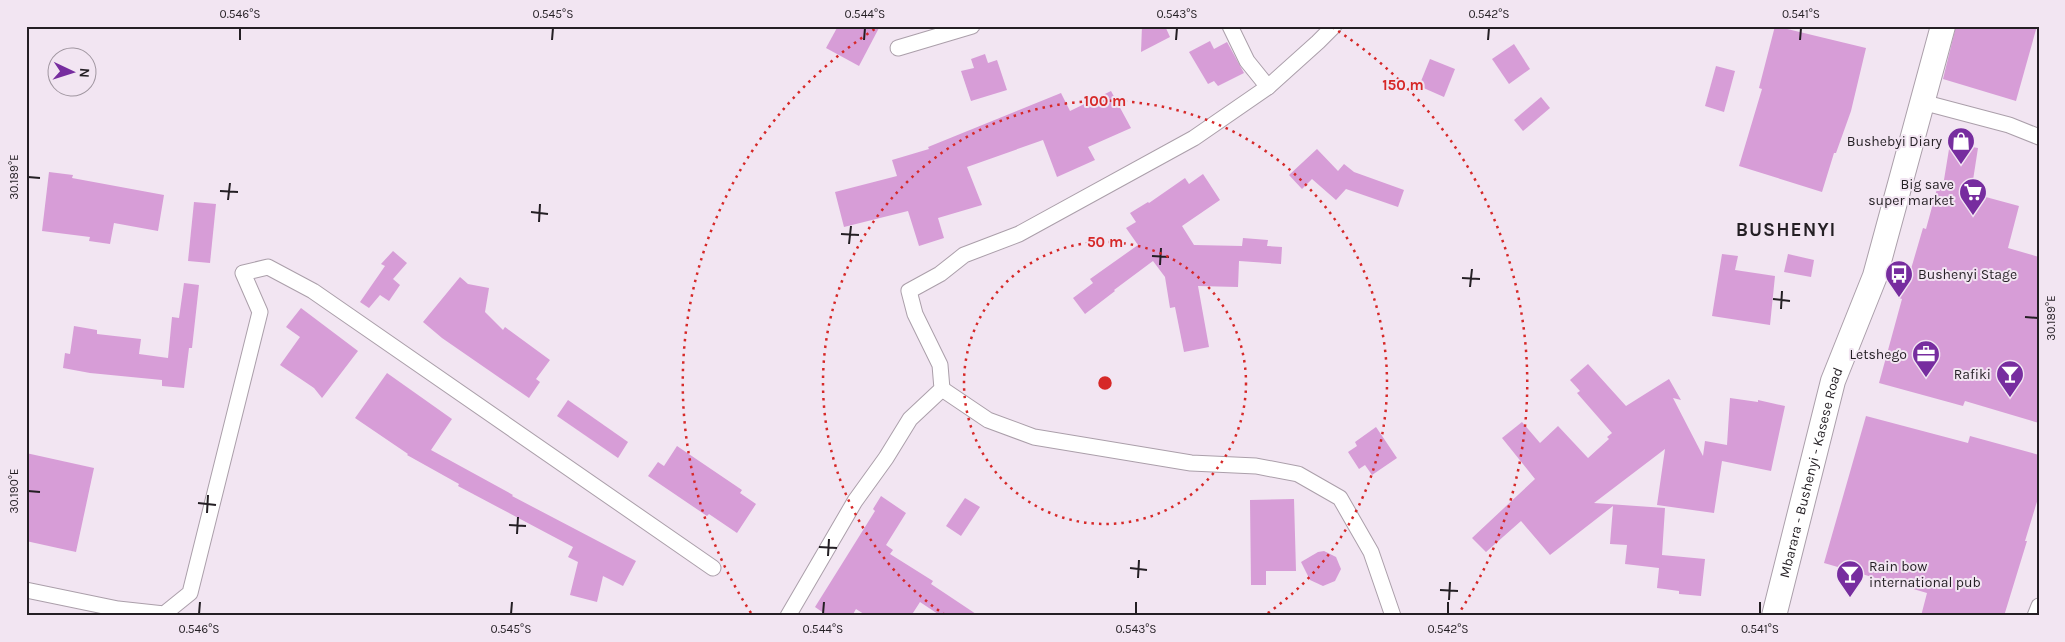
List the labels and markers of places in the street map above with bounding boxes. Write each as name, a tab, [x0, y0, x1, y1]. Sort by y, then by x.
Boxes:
shop icon: Bushebyi Diary	[1946, 126, 1976, 165]
place label: Bushebyi Diary	[1847, 133, 1942, 150]
place label: Big save super market	[1868, 176, 1954, 209]
supermarket icon: Big save super market	[1958, 177, 1988, 216]
bus stop icon: Bushenyi Stage	[1884, 259, 1914, 298]
place label: Bushenyi Stage	[1918, 266, 2017, 283]
office icon: Letshego	[1911, 339, 1941, 378]
place label: Letshego	[1849, 346, 1907, 363]
bar icon: Rafiki	[1995, 359, 2025, 398]
place label: Rafiki	[1954, 366, 1991, 383]
centre of rings	[1096, 374, 1114, 392]
place label: Rain bow international pub	[1869, 558, 1981, 591]
bar icon: Rain bow international pub	[1835, 559, 1865, 598]

